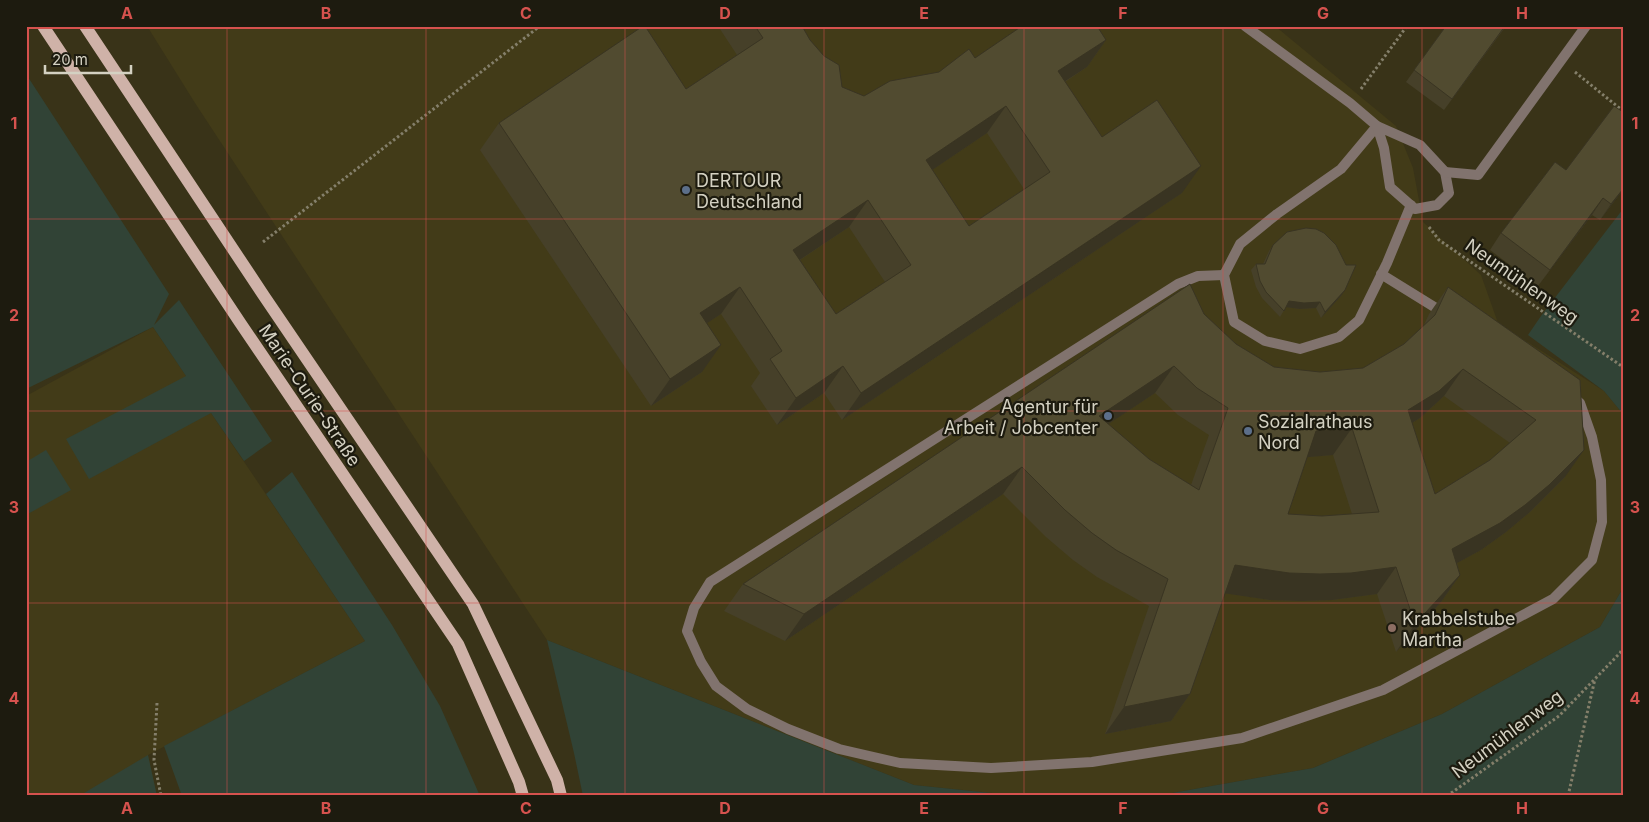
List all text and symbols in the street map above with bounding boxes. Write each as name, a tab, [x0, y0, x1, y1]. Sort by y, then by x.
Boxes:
text: A	[121, 3, 133, 23]
text: B	[321, 3, 331, 23]
text: C	[520, 3, 532, 23]
text: D	[719, 3, 731, 23]
text: E	[919, 3, 929, 23]
text: F	[1118, 3, 1128, 23]
text: G	[1317, 3, 1329, 23]
text: H	[1516, 3, 1528, 23]
scale bar	[45, 42, 131, 74]
text: 20 m	[52, 50, 88, 69]
text: 1	[11, 113, 17, 133]
text: 1	[1632, 113, 1638, 133]
place label: DERTOUR Deutschland	[696, 170, 802, 212]
marker: DERTOUR Deutschland	[680, 184, 692, 196]
street label: Neumühlenweg	[1461, 234, 1583, 328]
text: 2	[9, 305, 19, 325]
text: 2	[1630, 305, 1640, 325]
street label: Marie-Curie-Straße	[255, 320, 365, 470]
place label: Agentur für Arbeit / Jobcenter	[944, 396, 1098, 438]
marker: Agentur für Arbeit / Jobcenter	[1102, 410, 1114, 422]
place label: Sozialrathaus Nord	[1258, 411, 1373, 453]
marker: Sozialrathaus Nord	[1242, 425, 1254, 437]
text: 3	[9, 497, 19, 517]
text: 3	[1630, 497, 1640, 517]
place label: Krabbelstube Martha	[1402, 608, 1515, 650]
marker: Krabbelstube Martha	[1386, 622, 1398, 634]
street label: Neumühlenweg	[1447, 686, 1567, 782]
text: 4	[9, 688, 20, 708]
text: 4	[1630, 688, 1641, 708]
text: A	[121, 798, 133, 818]
text: B	[321, 798, 331, 818]
text: C	[520, 798, 532, 818]
text: D	[719, 798, 731, 818]
text: E	[919, 798, 929, 818]
text: F	[1118, 798, 1128, 818]
text: G	[1317, 798, 1329, 818]
text: H	[1516, 798, 1528, 818]

